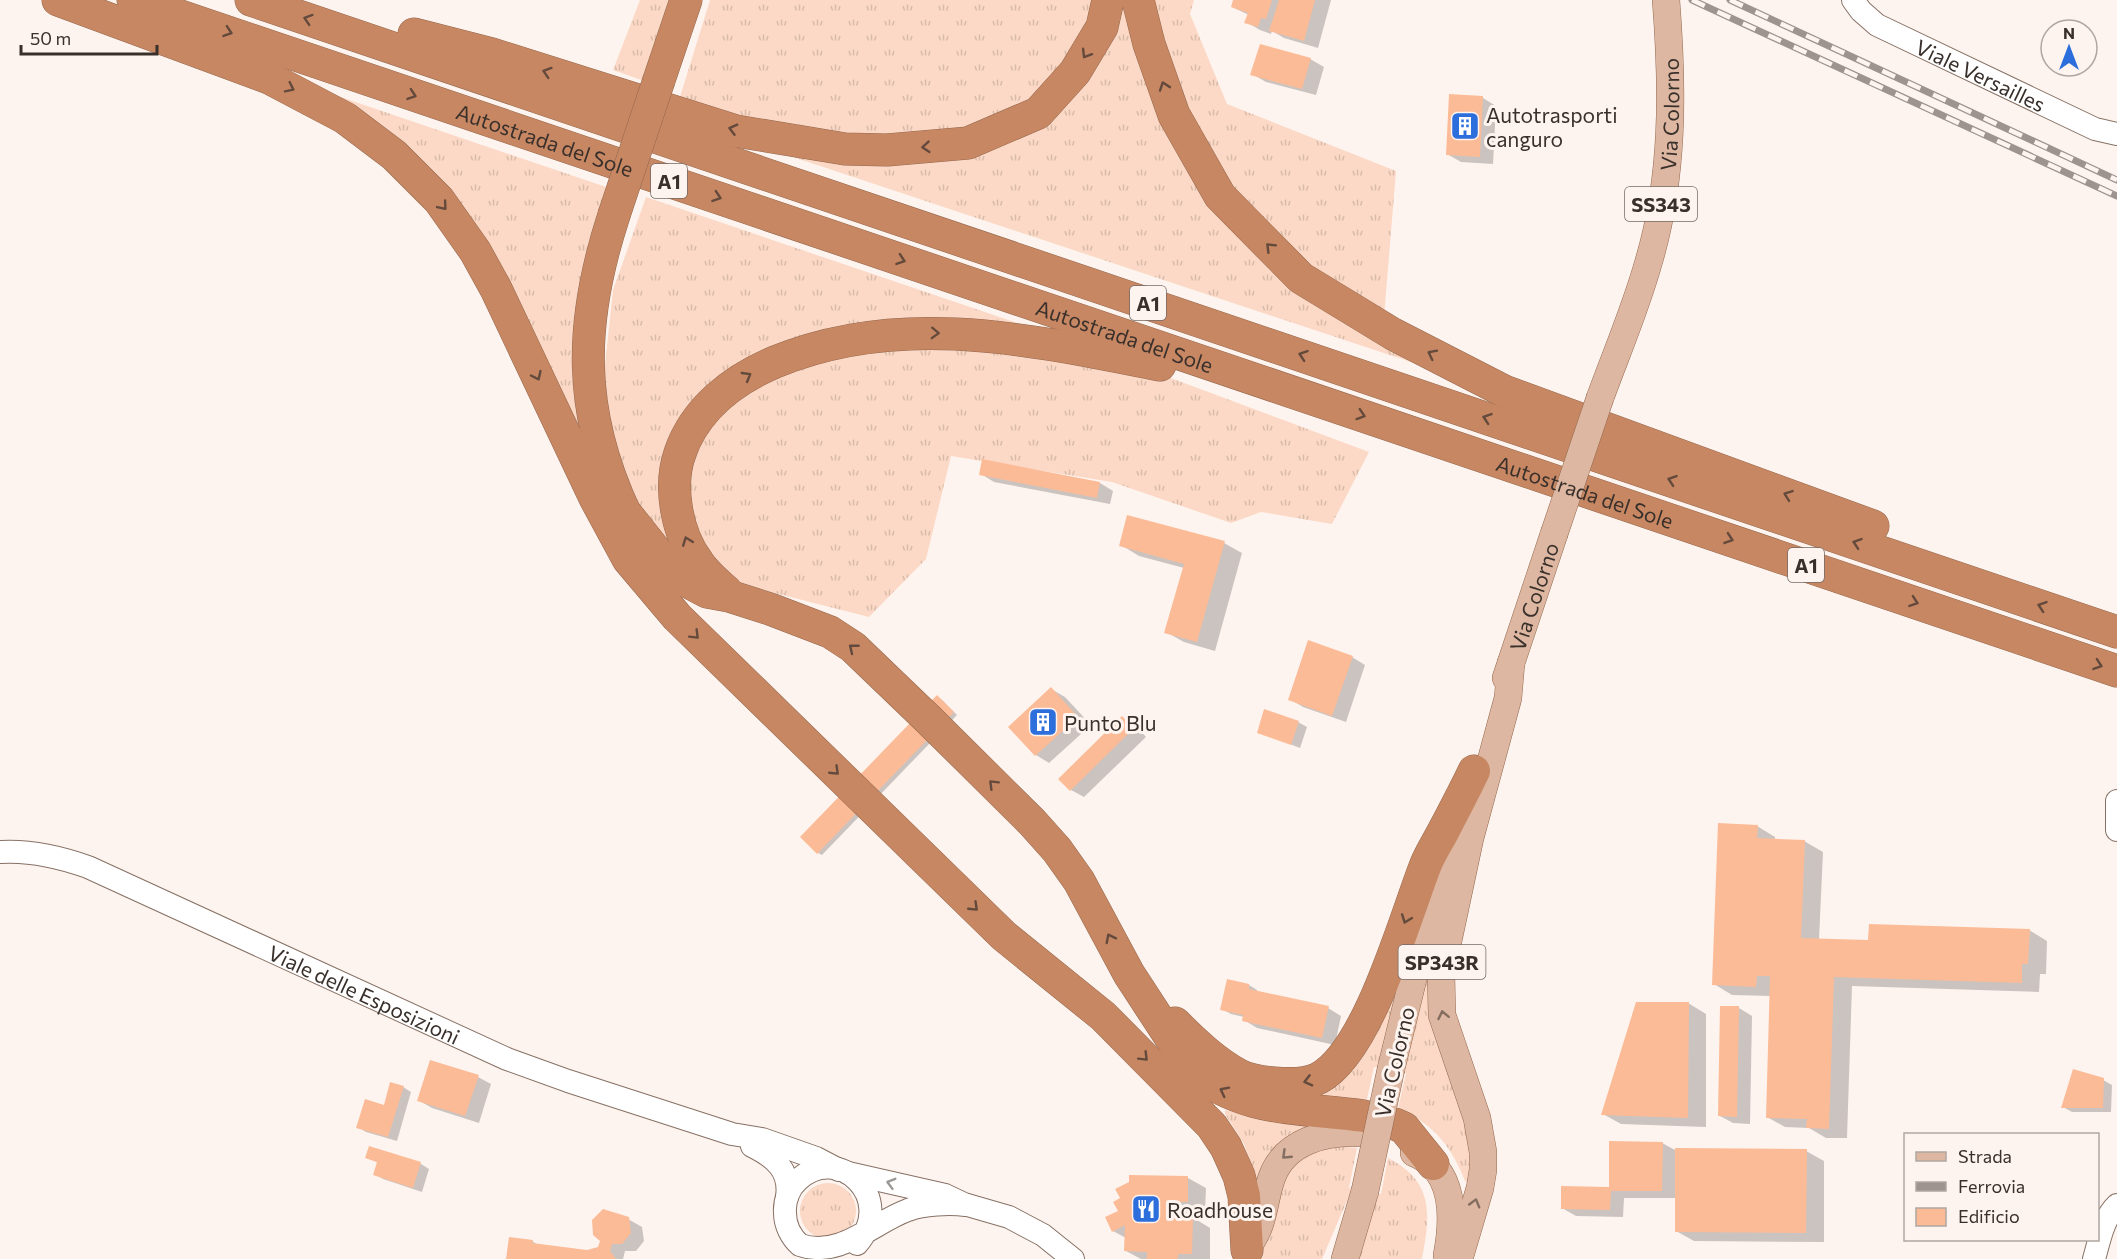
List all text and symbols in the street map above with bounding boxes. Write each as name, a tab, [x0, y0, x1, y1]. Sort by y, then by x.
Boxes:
one-way arrow	[303, 13, 313, 26]
scale bar	[21, 18, 158, 56]
north arrow	[2039, 18, 2099, 78]
text: N	[2063, 23, 2075, 42]
one-way arrow	[222, 25, 233, 38]
text: 50 m	[30, 27, 71, 49]
street label: Viale Versailles	[1912, 33, 2050, 116]
one-way arrow	[1082, 48, 1094, 58]
street label: Via Colorno	[1654, 58, 1683, 172]
one-way arrow	[542, 67, 553, 79]
one-way arrow	[283, 81, 294, 93]
one-way arrow	[1159, 82, 1171, 92]
one-way arrow	[406, 87, 417, 100]
street label: Autostrada del Sole	[453, 98, 637, 181]
place label: Autotrasporti canguro	[1486, 102, 1618, 151]
building icon: Autotrasporti canguro	[1449, 110, 1481, 142]
one-way arrow	[728, 124, 738, 137]
one-way arrow	[922, 140, 931, 153]
road number: A1	[651, 164, 687, 198]
road number: SS343	[1625, 187, 1697, 221]
one-way arrow	[711, 190, 721, 203]
one-way arrow	[436, 199, 447, 210]
one-way arrow	[1266, 244, 1277, 254]
one-way arrow	[895, 253, 906, 265]
road number: A1	[1130, 286, 1166, 320]
street label: Autostrada del Sole	[1033, 294, 1217, 377]
one-way arrow	[931, 327, 940, 340]
one-way arrow	[1427, 349, 1438, 361]
one-way arrow	[1298, 350, 1309, 362]
one-way arrow	[530, 369, 542, 380]
one-way arrow	[741, 372, 751, 383]
one-way arrow	[1355, 407, 1366, 420]
one-way arrow	[1482, 412, 1493, 425]
street label: Autostrada del Sole	[1493, 450, 1677, 533]
one-way arrow	[1667, 475, 1678, 488]
one-way arrow	[1783, 490, 1794, 502]
one-way arrow	[1723, 532, 1734, 545]
one-way arrow	[681, 536, 694, 547]
one-way arrow	[1852, 537, 1863, 550]
street label: Via Colorno	[1504, 539, 1563, 654]
road number: A1	[1788, 548, 1824, 582]
one-way arrow	[1908, 595, 1919, 608]
one-way arrow	[2037, 600, 2048, 613]
one-way arrow	[688, 627, 699, 638]
one-way arrow	[849, 645, 860, 656]
one-way arrow	[2092, 658, 2103, 670]
building icon: Punto Blu	[1027, 706, 1059, 738]
place label: Punto Blu	[1064, 710, 1157, 735]
one-way arrow	[828, 764, 838, 775]
one-way arrow	[990, 780, 1001, 791]
one-way arrow	[967, 900, 978, 911]
one-way arrow	[1401, 913, 1414, 924]
one-way arrow	[1106, 934, 1117, 944]
street label: Viale delle Esposizioni	[265, 939, 464, 1048]
road number: SP343R	[1398, 945, 1486, 979]
street label: Via Colorno	[1369, 1004, 1419, 1120]
one-way arrow	[1437, 1010, 1450, 1020]
one-way arrow	[1138, 1050, 1148, 1061]
one-way arrow	[1304, 1073, 1314, 1086]
one-way arrow	[1220, 1087, 1230, 1098]
legend	[1904, 1133, 2099, 1241]
text: Strada	[1958, 1145, 2012, 1167]
one-way arrow	[1283, 1148, 1293, 1159]
text: Ferrovia	[1958, 1175, 2025, 1197]
one-way arrow	[886, 1178, 897, 1190]
restaurant icon: Roadhouse	[1130, 1193, 1162, 1225]
place label: Roadhouse	[1167, 1197, 1273, 1222]
one-way arrow	[1468, 1198, 1480, 1209]
text: Edificio	[1958, 1205, 2020, 1227]

